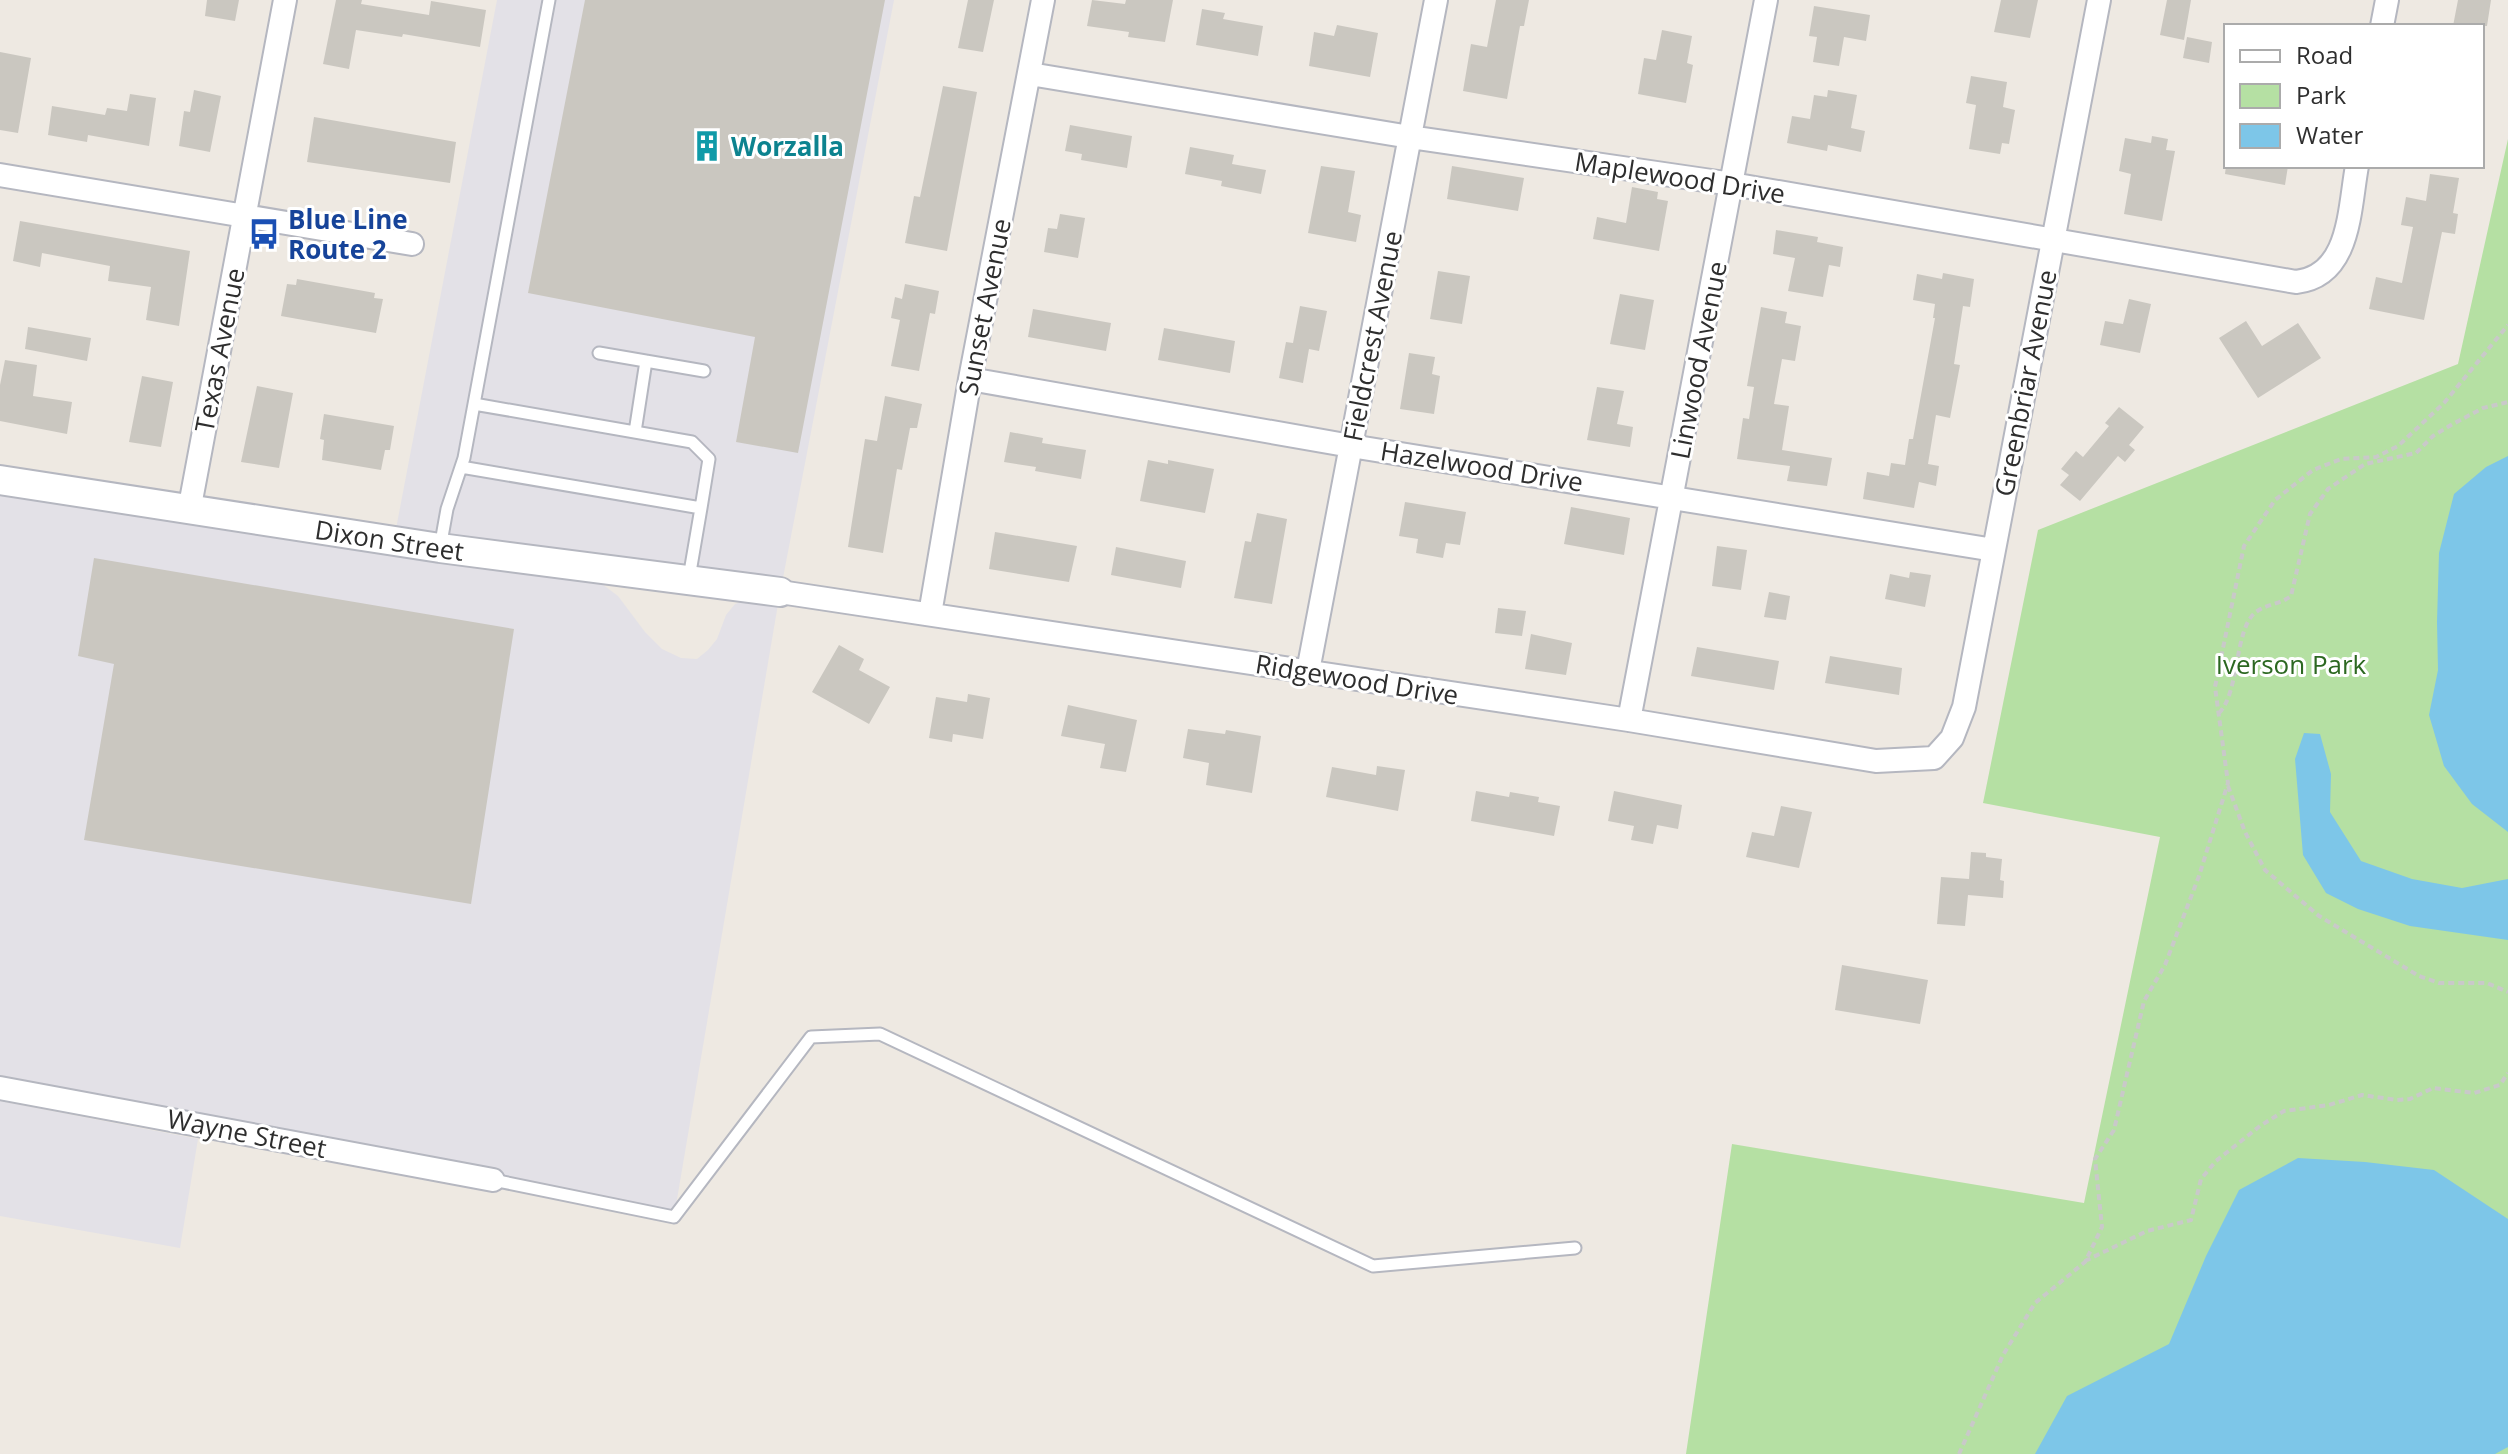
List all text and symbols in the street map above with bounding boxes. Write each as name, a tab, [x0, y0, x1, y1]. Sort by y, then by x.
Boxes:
legend	[2224, 24, 2484, 168]
text: Road	[2296, 38, 2353, 71]
text: Park	[2296, 78, 2347, 111]
text: Water	[2296, 118, 2364, 151]
place label: Worzalla	[731, 128, 844, 164]
building icon: Worzalla	[690, 129, 724, 163]
street label: Maplewood Drive	[1572, 143, 1788, 211]
place label: Blue Line Route 2	[288, 201, 408, 267]
street label: Sunset Avenue	[949, 215, 1019, 399]
bus stop icon: Blue Line Route 2	[247, 217, 281, 251]
street label: Fieldcrest Avenue	[1334, 228, 1410, 444]
street label: Linwood Avenue	[1661, 258, 1735, 462]
street label: Texas Avenue	[185, 265, 253, 435]
street label: Greenbriar Avenue	[1985, 267, 2065, 499]
street label: Hazelwood Drive	[1378, 432, 1586, 500]
street label: Dixon Street	[312, 511, 466, 569]
street label: Ridgewood Drive	[1253, 645, 1461, 713]
park label: Iverson Park	[2216, 646, 2367, 682]
street label: Wayne Street	[164, 1100, 330, 1166]

